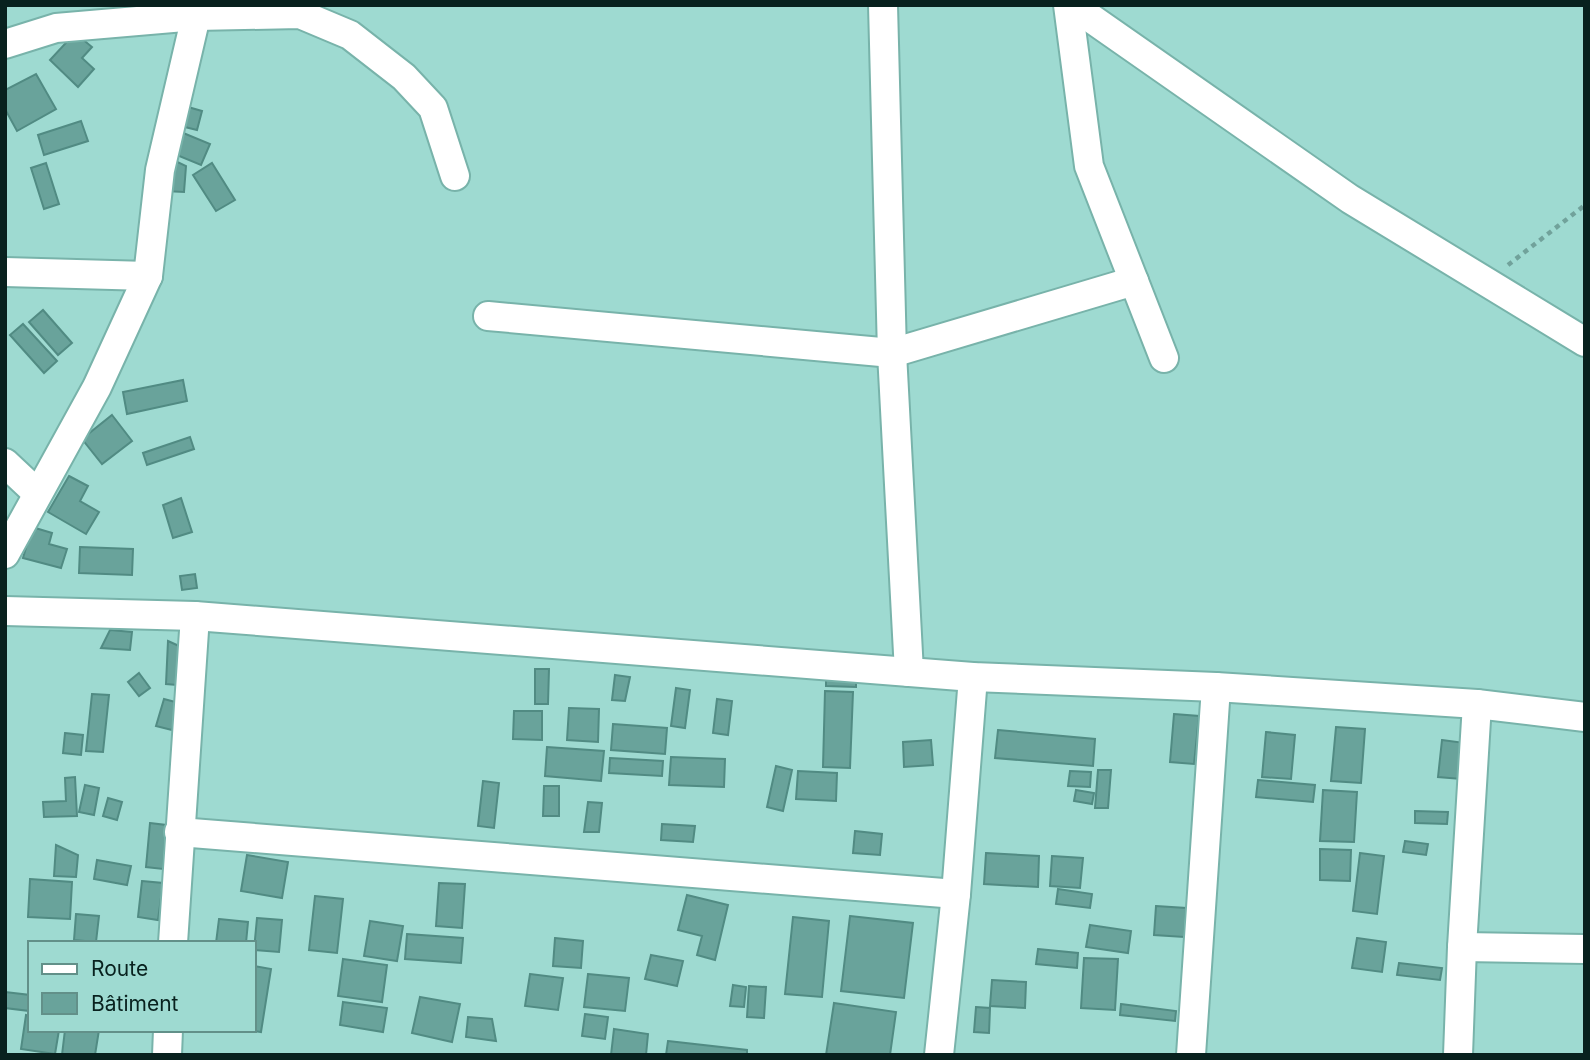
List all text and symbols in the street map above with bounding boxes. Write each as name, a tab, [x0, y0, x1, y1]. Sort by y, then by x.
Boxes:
legend	[28, 941, 256, 1032]
text: Route	[91, 956, 148, 981]
text: Bâtiment	[91, 991, 179, 1016]

